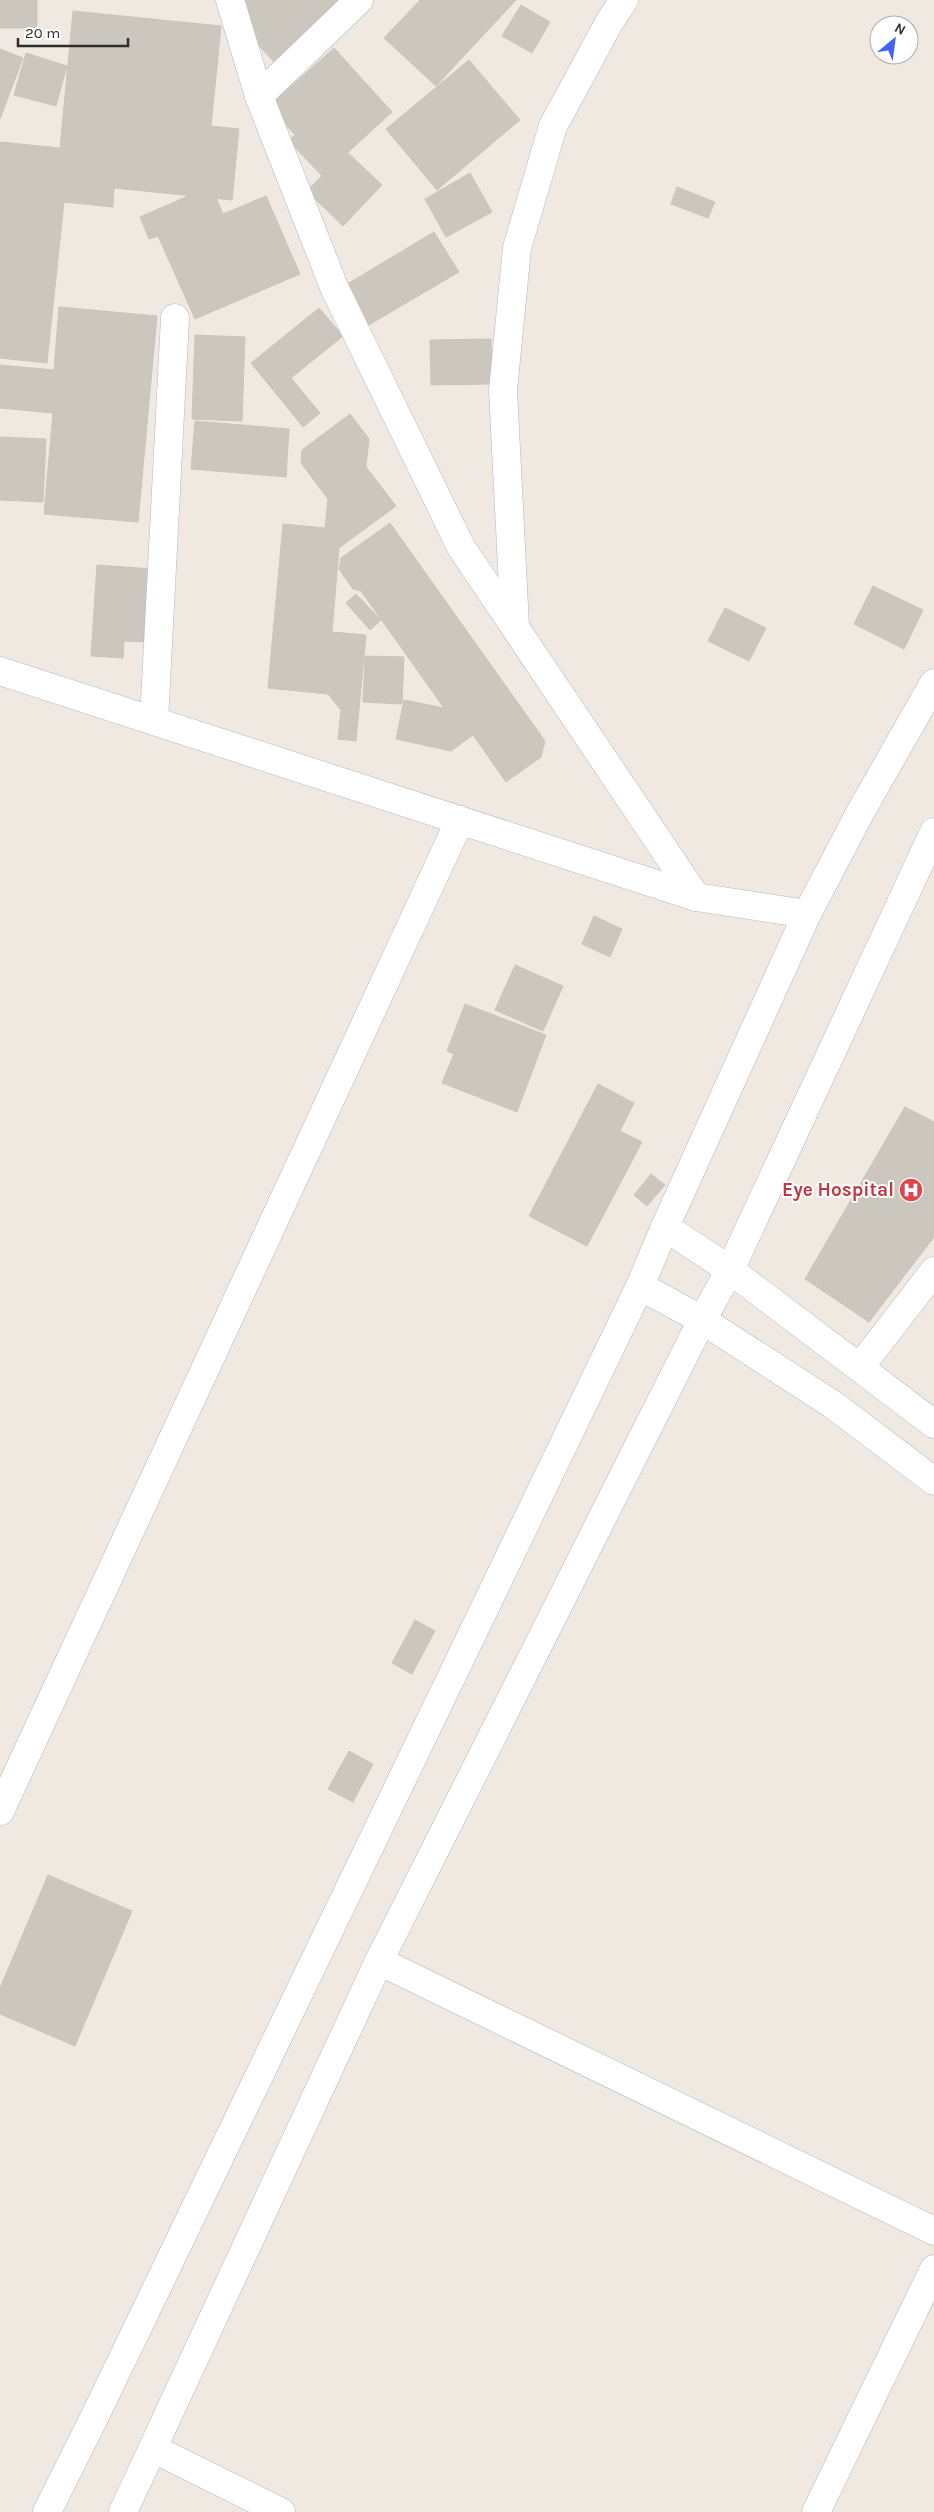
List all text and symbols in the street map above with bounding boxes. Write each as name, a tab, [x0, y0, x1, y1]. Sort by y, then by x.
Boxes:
scale bar	[18, 15, 128, 47]
north arrow	[869, 15, 919, 65]
text: N	[892, 19, 909, 39]
text: 20 m	[25, 24, 60, 42]
hospital icon: Eye Hospital	[898, 1177, 924, 1203]
place label: Eye Hospital	[782, 1179, 894, 1201]

